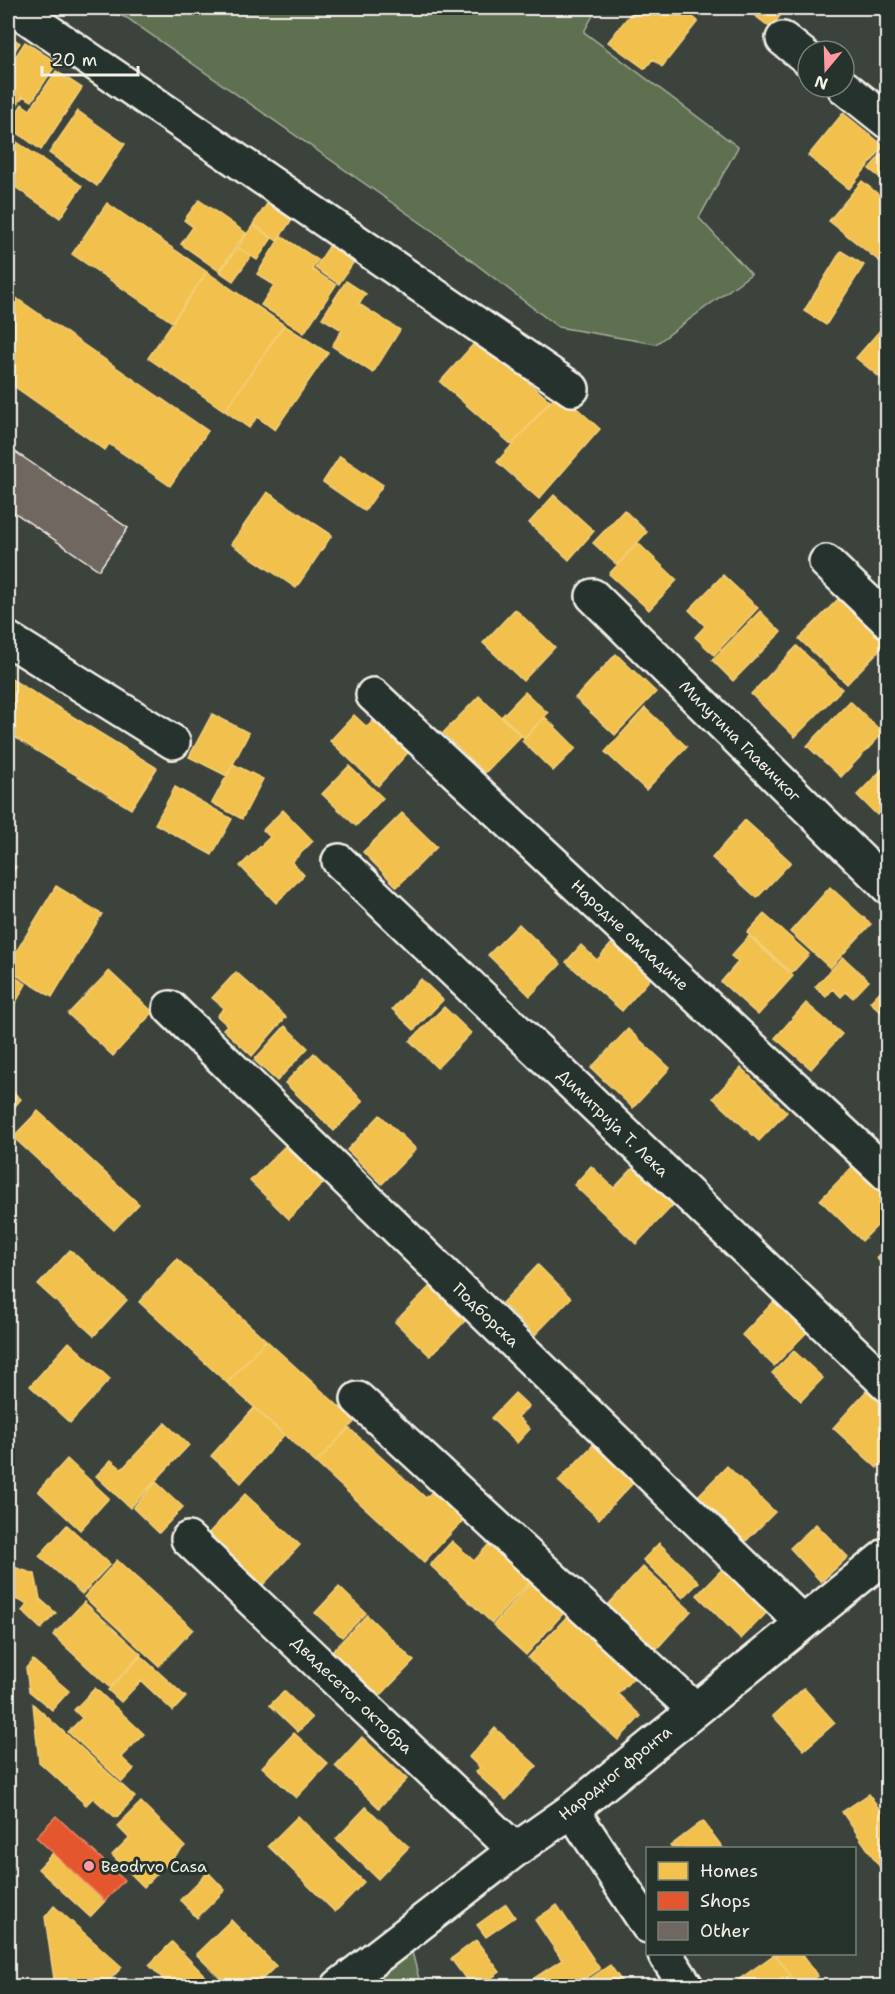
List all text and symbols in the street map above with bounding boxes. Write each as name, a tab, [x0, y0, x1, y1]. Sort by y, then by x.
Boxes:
scale bar	[42, 39, 138, 77]
north arrow	[796, 39, 856, 99]
text: 20 m	[51, 48, 97, 72]
text: N	[812, 71, 831, 95]
street label: Милутина Главичког	[675, 676, 806, 807]
street label: Народне омладине	[567, 875, 693, 995]
street label: Димитрија Т. Лека	[553, 1064, 673, 1182]
street label: Подборска	[449, 1278, 524, 1352]
street label: Двадесетог октобра	[287, 1632, 417, 1758]
street label: Народног фронта	[554, 1721, 676, 1825]
legend	[646, 1847, 856, 1955]
place label: Beodrvo Casa	[101, 1856, 207, 1877]
marker: Beodrvo Casa	[82, 1859, 96, 1873]
text: Homes	[700, 1859, 758, 1883]
text: Shops	[700, 1889, 751, 1913]
text: Other	[700, 1919, 750, 1943]

